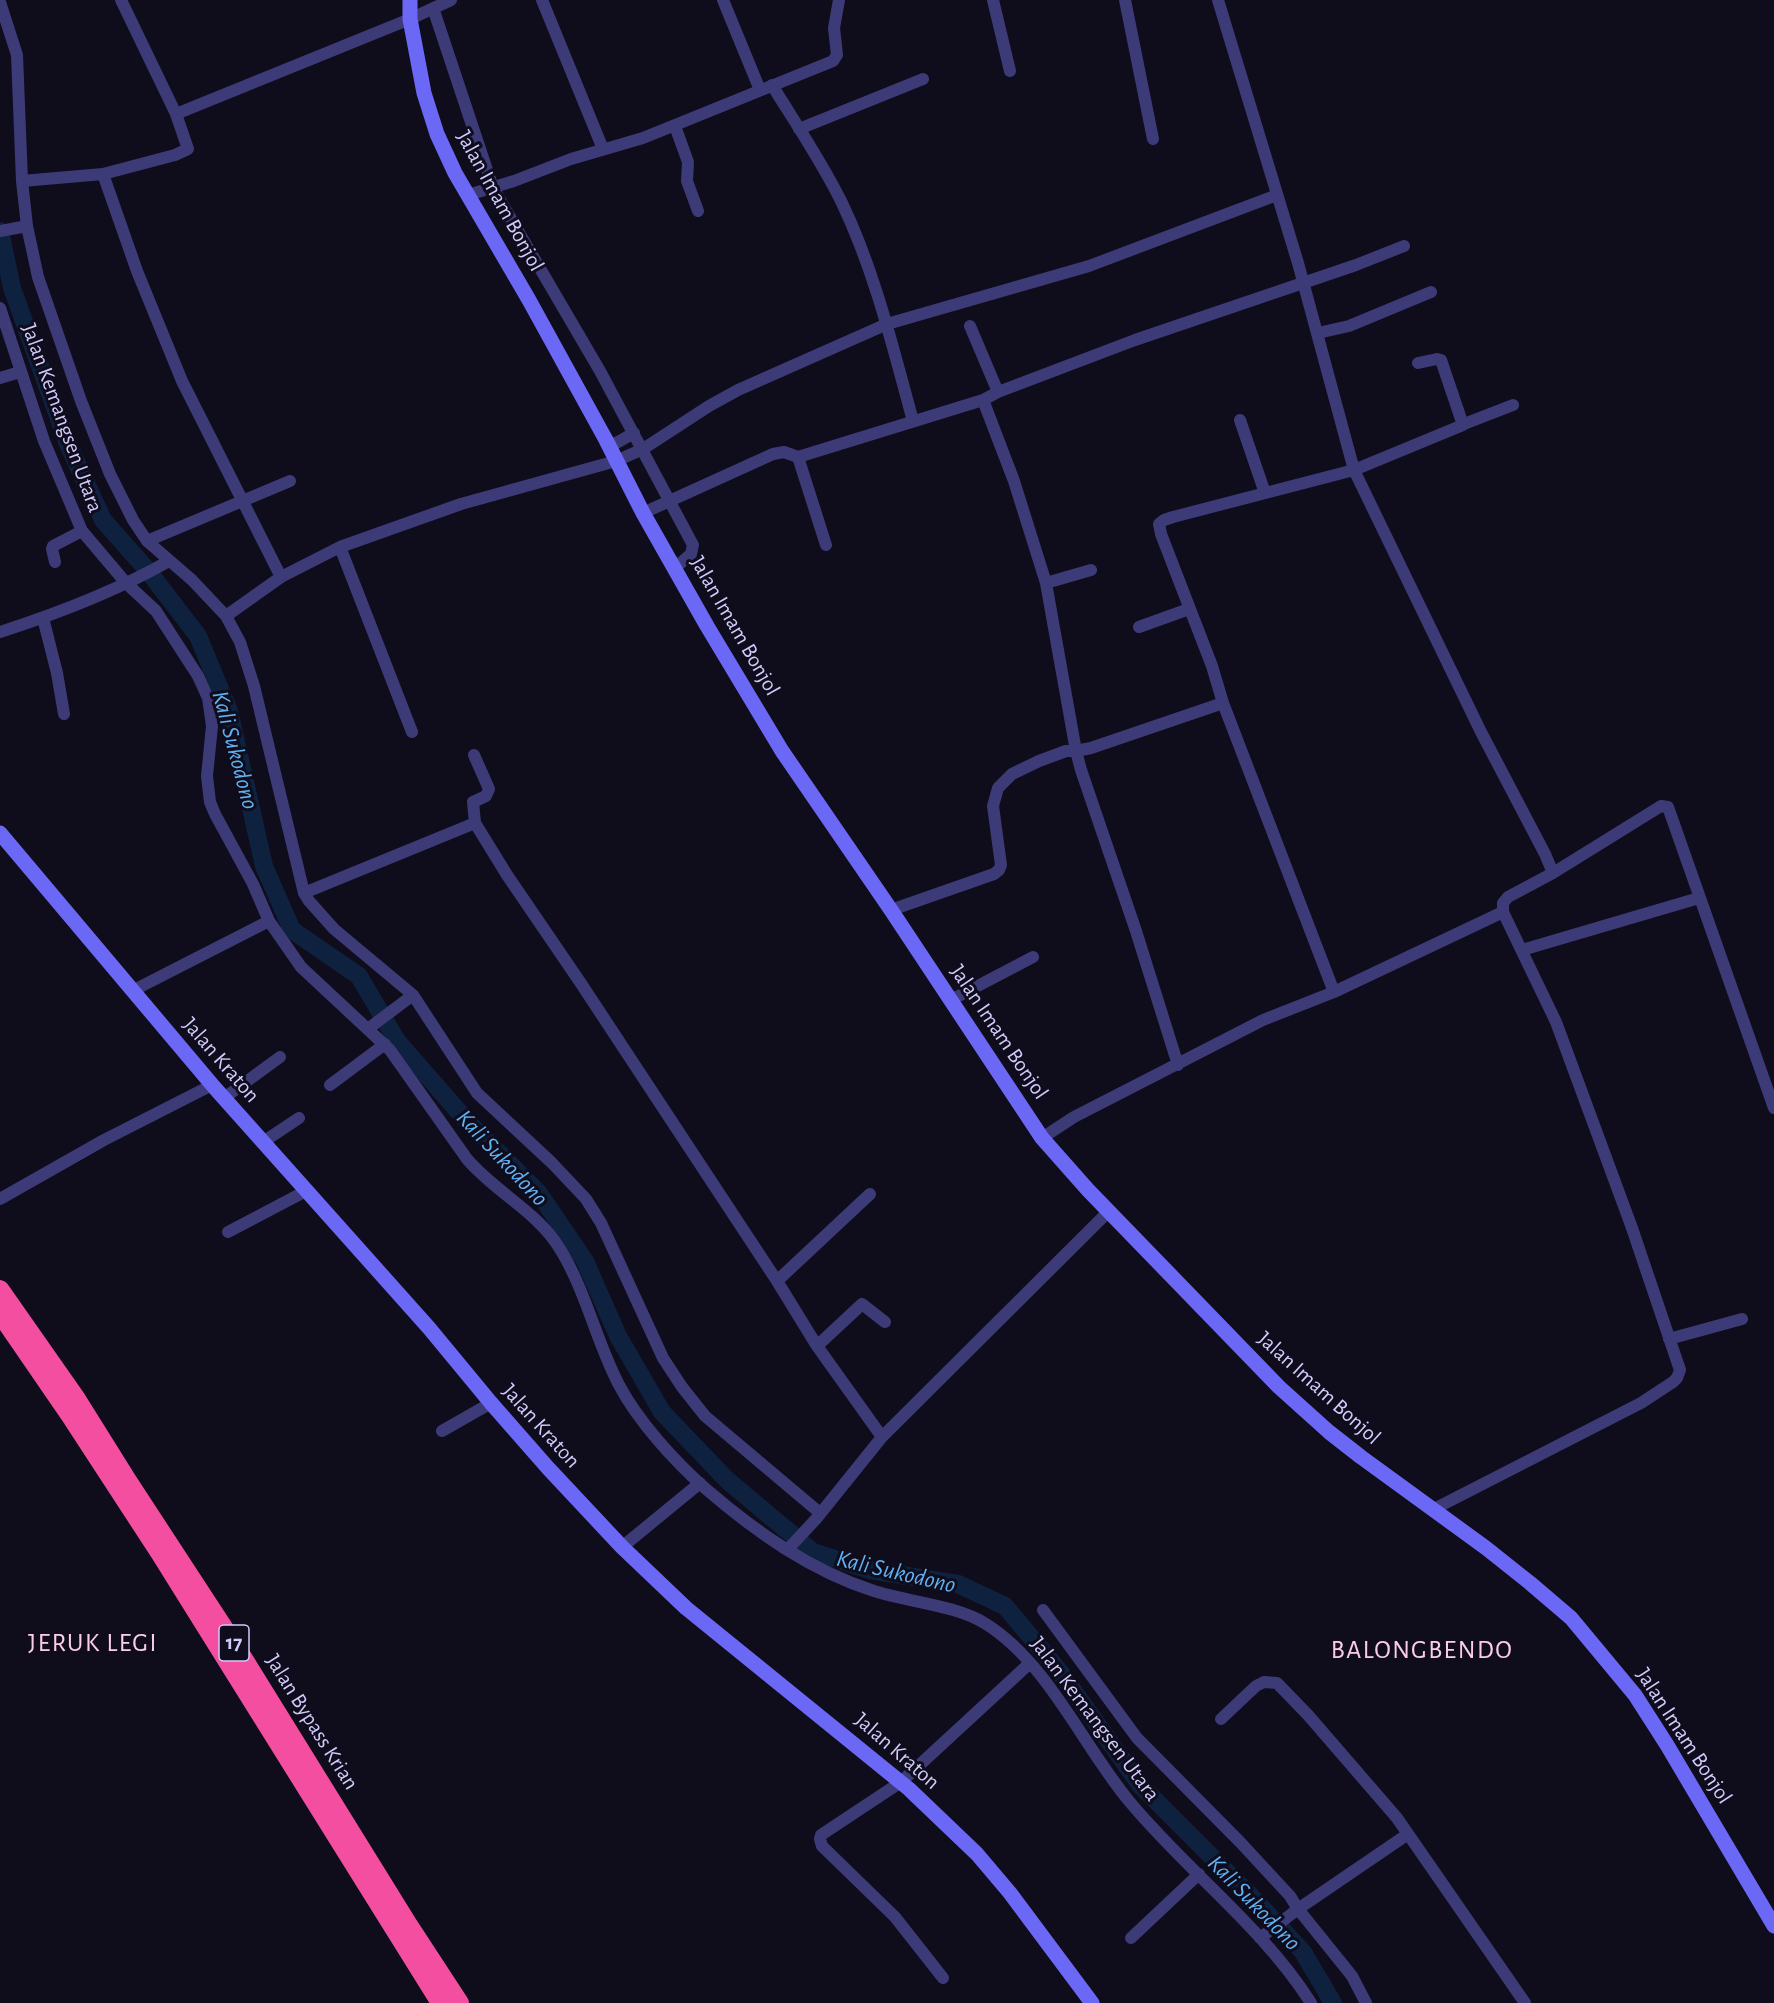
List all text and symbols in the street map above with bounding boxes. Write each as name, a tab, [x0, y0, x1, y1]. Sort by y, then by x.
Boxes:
street label: Jalan Imam Bonjol	[450, 126, 550, 276]
street label: Jalan Kemangsen Utara	[16, 320, 108, 516]
street label: Jalan Imam Bonjol	[684, 551, 786, 701]
water label: Kali Sukodono	[205, 688, 265, 812]
street label: Jalan Imam Bonjol	[944, 960, 1054, 1104]
street label: Jalan Kraton	[177, 1012, 265, 1108]
water label: Kali Sukodono	[450, 1104, 554, 1212]
street label: Jalan Imam Bonjol	[1252, 1326, 1386, 1450]
street label: Jalan Kraton	[496, 1378, 586, 1474]
water label: Kali Sukodono	[834, 1544, 958, 1600]
road number: 17	[219, 1625, 249, 1661]
district label: JERUK LEGI	[28, 1627, 158, 1659]
street label: Jalan Kemangsen Utara	[1025, 1631, 1165, 1807]
district label: BALONGBENDO	[1331, 1634, 1513, 1666]
street label: Jalan Bypass Krian	[260, 1649, 364, 1795]
street label: Jalan Imam Bonjol	[1630, 1663, 1738, 1809]
street label: Jalan Kraton	[849, 1707, 945, 1795]
water label: Kali Sukodono	[1201, 1849, 1307, 1957]

